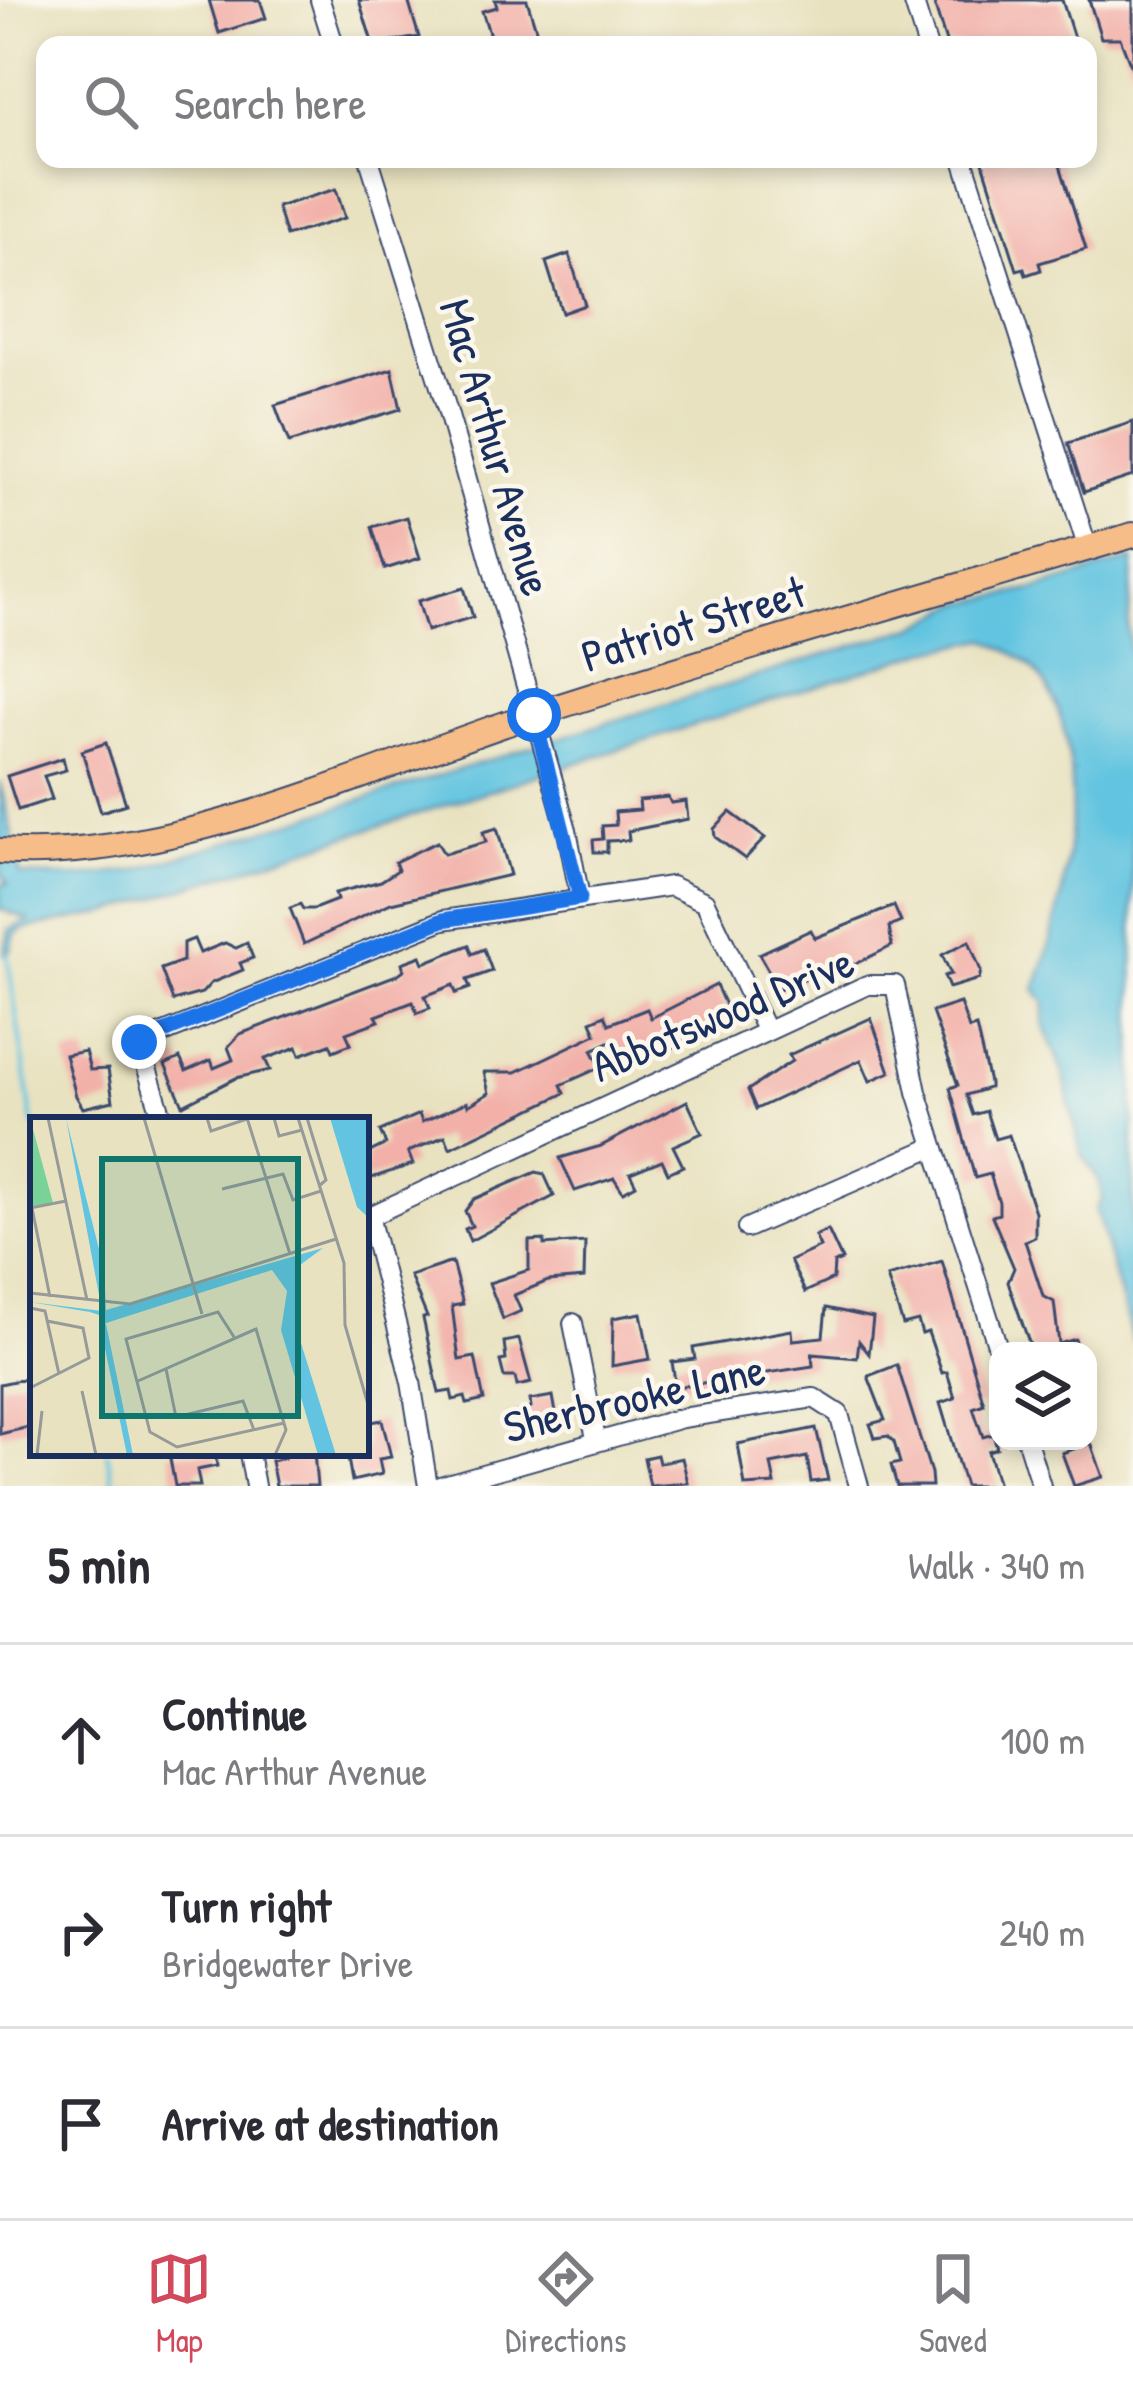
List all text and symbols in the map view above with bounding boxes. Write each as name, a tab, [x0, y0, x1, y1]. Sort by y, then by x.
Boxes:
search box	[36, 36, 1097, 168]
icon: search	[78, 69, 144, 135]
text: Search here	[174, 72, 366, 133]
street label: Mac Arthur Avenue	[426, 292, 568, 602]
street label: Patriot Street	[574, 560, 813, 686]
route start	[507, 688, 561, 742]
street label: Abbotswood Drive	[581, 930, 863, 1096]
route end	[112, 1015, 166, 1069]
inset map	[30, 1117, 369, 1456]
street label: Sherbrooke Lane	[497, 1337, 771, 1457]
map controls	[989, 1342, 1097, 1450]
button: layers	[989, 1342, 1097, 1450]
text: 5 min	[48, 1530, 150, 1599]
text: Walk · 340 m	[908, 1538, 1085, 1591]
text: Continue	[162, 1683, 307, 1744]
icon: ahead	[48, 1707, 114, 1773]
text: 100 m	[1000, 1713, 1085, 1766]
text: Mac Arthur Avenue	[162, 1744, 427, 1797]
text: Turn right	[162, 1875, 331, 1936]
icon: right	[48, 1899, 114, 1965]
text: 240 m	[999, 1905, 1085, 1958]
text: Bridgewater Drive	[162, 1936, 413, 1989]
icon: arrive	[48, 2091, 114, 2157]
text: Arrive at destination	[162, 2093, 499, 2154]
tab: Map	[146, 2246, 212, 2362]
tab: Directions	[505, 2246, 627, 2362]
tab: Saved	[919, 2246, 987, 2362]

